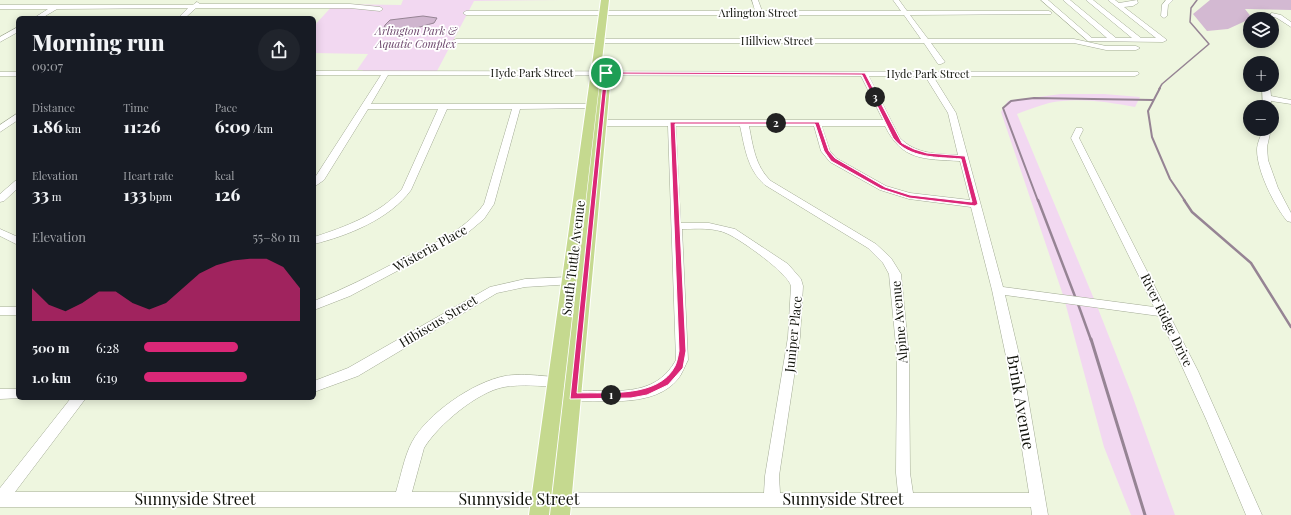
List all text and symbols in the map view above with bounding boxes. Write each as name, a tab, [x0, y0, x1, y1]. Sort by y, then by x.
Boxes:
street label: Arlington Street	[717, 5, 798, 20]
map controls	[1243, 12, 1279, 136]
button: layers	[1243, 12, 1279, 48]
park label: Arlington Park & Aquatic Complex	[374, 23, 458, 51]
text: Morning run	[32, 27, 165, 57]
button: share	[258, 29, 300, 71]
street label: Hillview Street	[741, 33, 813, 48]
pin	[589, 56, 623, 90]
button: +	[1243, 56, 1279, 92]
text: 09:07	[32, 57, 63, 74]
icon: arrive	[595, 62, 617, 84]
street label: Hyde Park Street	[490, 65, 574, 80]
street label: Hyde Park Street	[886, 66, 970, 81]
pin: 3	[865, 87, 885, 107]
text: 3	[872, 89, 878, 104]
text: Distance	[32, 100, 75, 115]
text: Time	[123, 100, 149, 115]
text: Pace	[215, 100, 237, 115]
button: −	[1243, 100, 1279, 136]
pin: 2	[766, 113, 786, 133]
text: 1.86	[32, 115, 63, 137]
text: 11:26	[123, 115, 161, 137]
text: 6:09	[215, 115, 250, 137]
text: 2	[773, 115, 779, 130]
text: km	[63, 121, 81, 136]
text: /km	[250, 121, 273, 136]
text: Elevation	[32, 168, 78, 183]
text: Heart rate	[123, 168, 174, 183]
text: kcal	[215, 168, 234, 183]
text: 33	[32, 183, 49, 205]
text: 133	[123, 183, 147, 205]
text: 126	[215, 183, 240, 205]
text: m	[49, 189, 62, 204]
text: bpm	[147, 189, 172, 204]
street label: South Tuttle Avenue	[557, 199, 588, 317]
street label: Wisteria Place	[389, 220, 470, 275]
text: Elevation	[32, 228, 86, 245]
text: 55–80 m	[252, 228, 300, 245]
street label: River Ridge Drive	[1137, 270, 1198, 370]
street label: Alpine Avenue	[886, 279, 911, 365]
street label: Hibiscus Street	[395, 290, 480, 351]
street label: Juniper Place	[780, 295, 805, 374]
text: 500 m	[32, 339, 70, 356]
text: 6:28	[96, 339, 119, 356]
street label: Brink Avenue	[1003, 353, 1040, 451]
text: 1.0 km	[32, 369, 71, 386]
text: 6:19	[96, 369, 118, 386]
pin: 1	[601, 385, 621, 405]
text: 1	[609, 387, 613, 402]
street label: Sunnyside Street	[134, 488, 256, 509]
street label: Sunnyside Street	[458, 488, 580, 509]
street label: Sunnyside Street	[782, 488, 904, 509]

